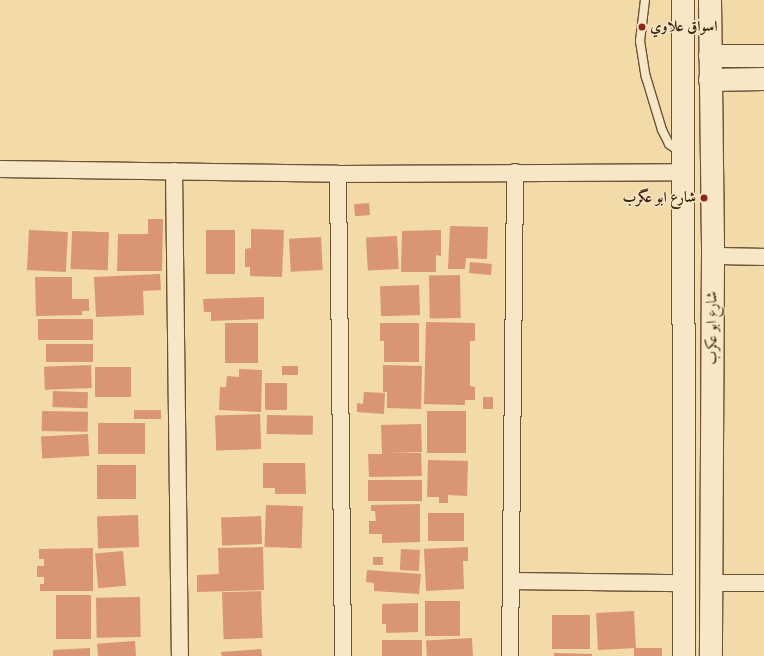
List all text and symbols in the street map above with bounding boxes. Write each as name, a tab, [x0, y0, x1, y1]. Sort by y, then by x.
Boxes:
place label: اسواق علاوي	[650, 18, 717, 36]
marker: اسواق علاوي	[637, 22, 647, 32]
place label: شارع ابو عگرب	[622, 189, 696, 207]
marker: شارع ابو عگرب	[699, 193, 709, 203]
street label: شارع ابو عكرب	[703, 291, 721, 365]

